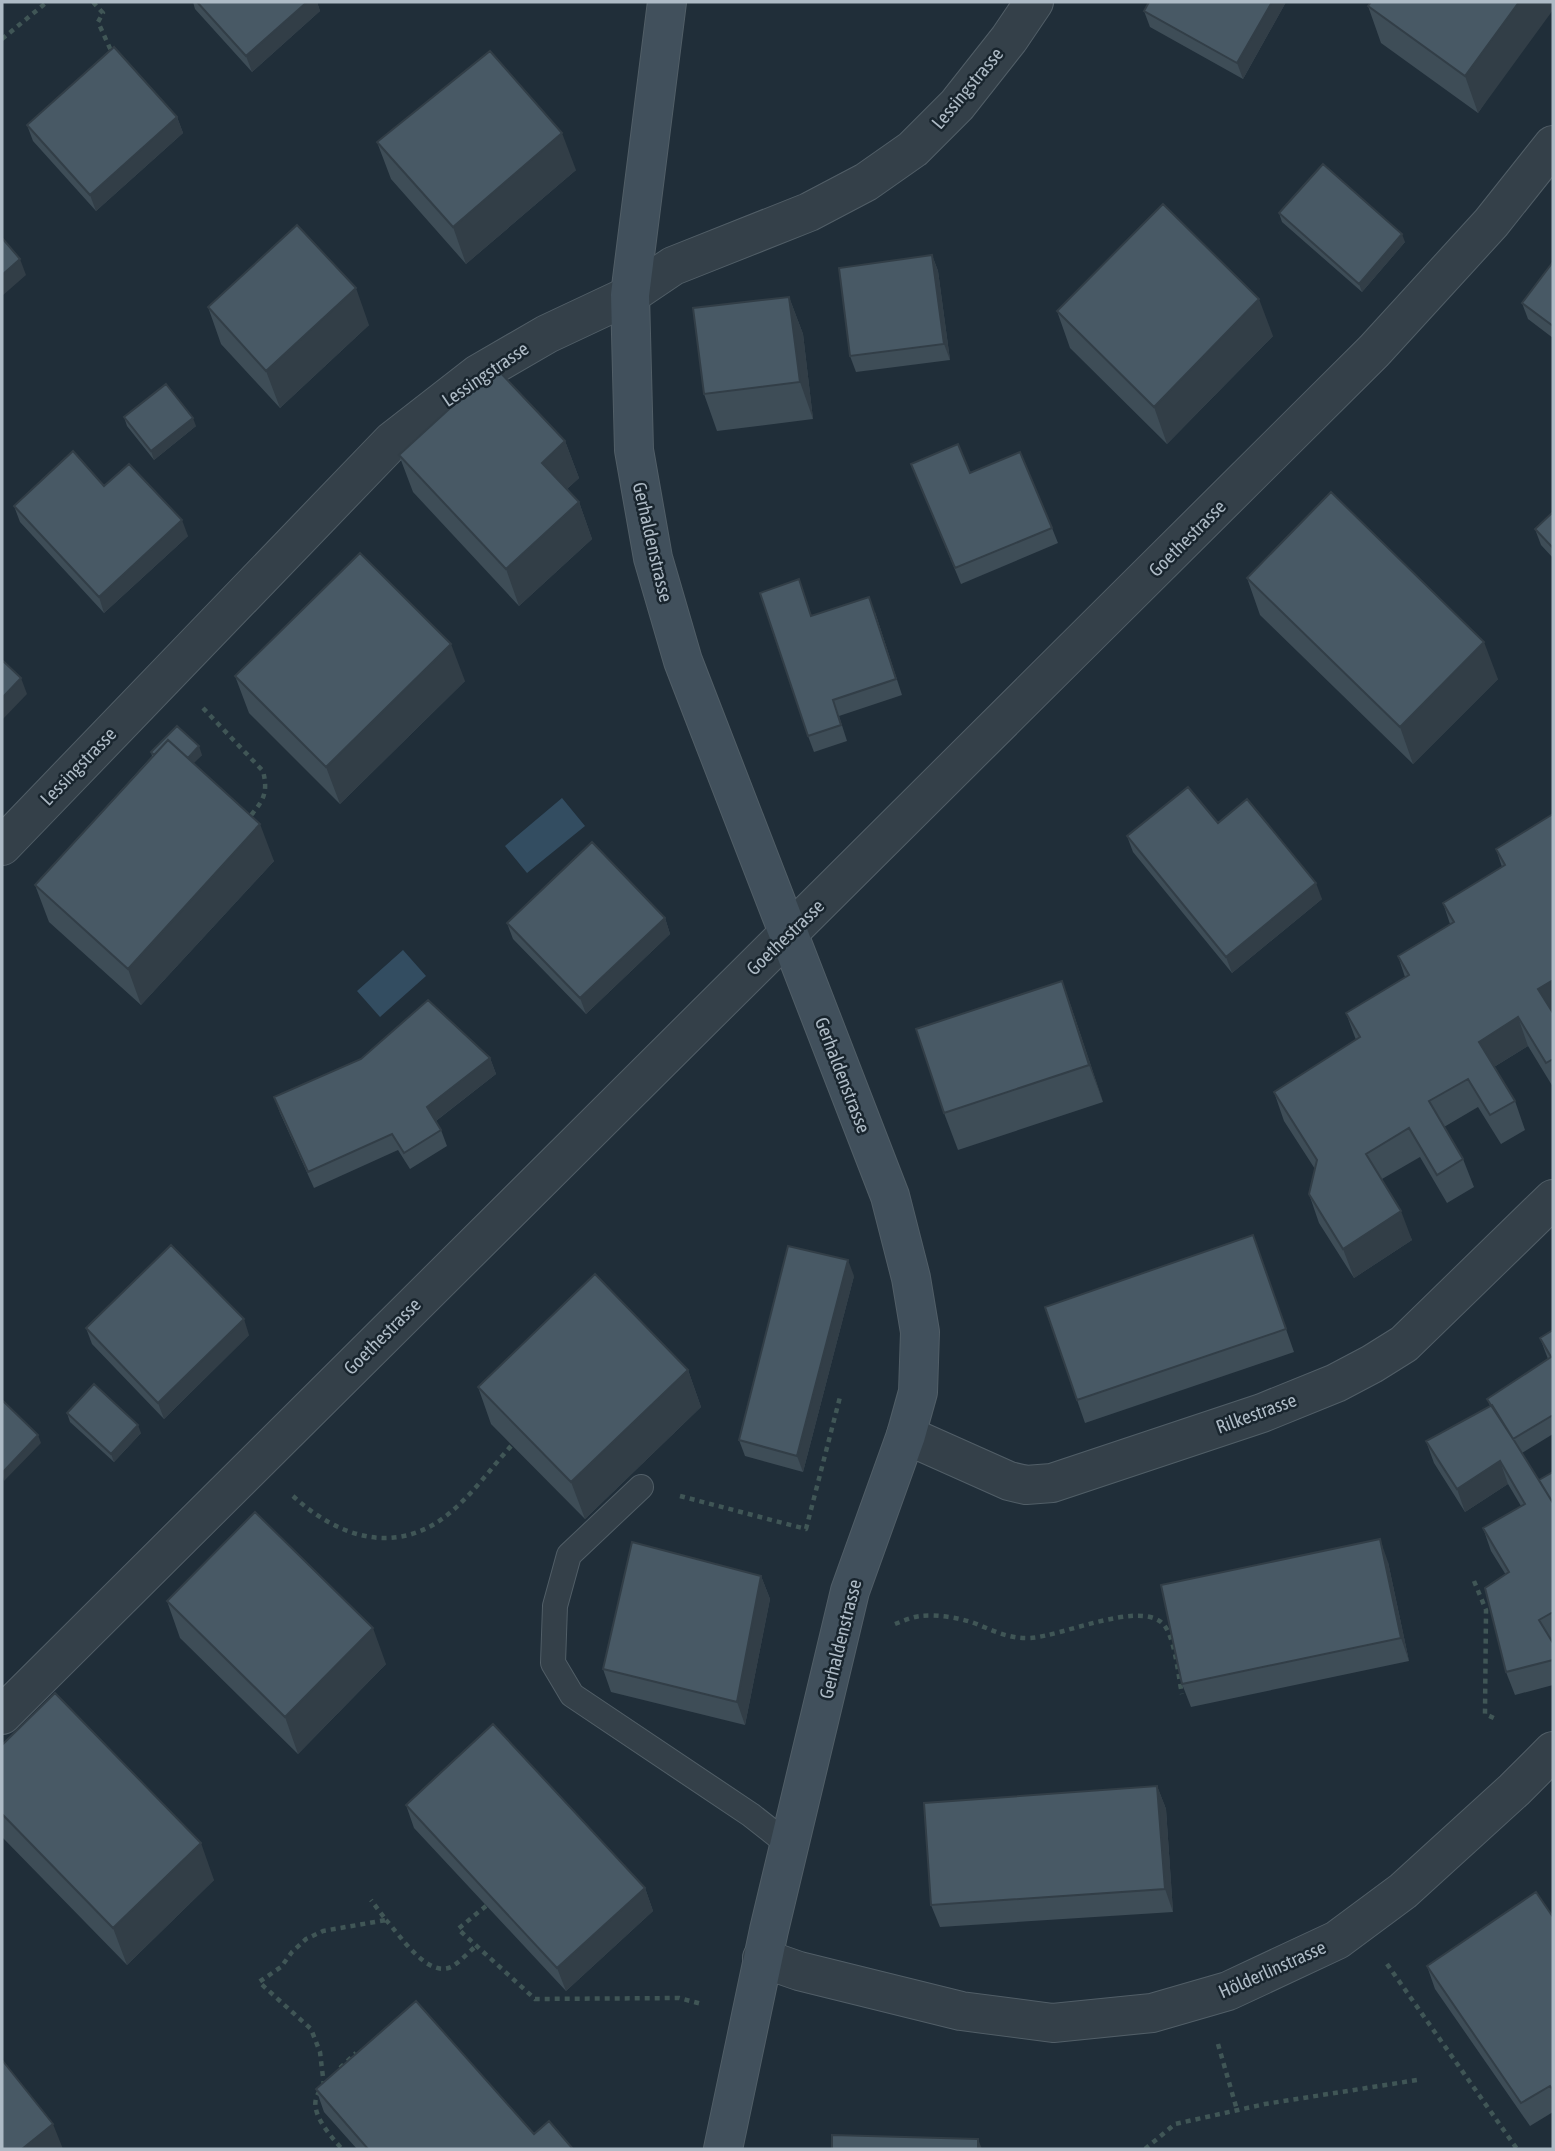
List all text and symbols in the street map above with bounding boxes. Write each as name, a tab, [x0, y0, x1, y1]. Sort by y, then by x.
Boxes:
street label: Lessingstrasse	[927, 43, 1007, 133]
street label: Lessingstrasse	[438, 337, 532, 411]
street label: Gerhaldenstrasse	[629, 480, 677, 604]
street label: Goethestrasse	[1144, 495, 1230, 581]
street label: Lessingstrasse	[36, 723, 120, 809]
street label: Goethestrasse	[742, 895, 828, 979]
street label: Gerhaldenstrasse	[811, 1014, 875, 1136]
street label: Goethestrasse	[339, 1293, 425, 1379]
street label: Rilkestrasse	[1213, 1388, 1299, 1438]
street label: Gerhaldenstrasse	[815, 1577, 865, 1701]
street label: Hölderlinstrasse	[1215, 1936, 1329, 2002]

